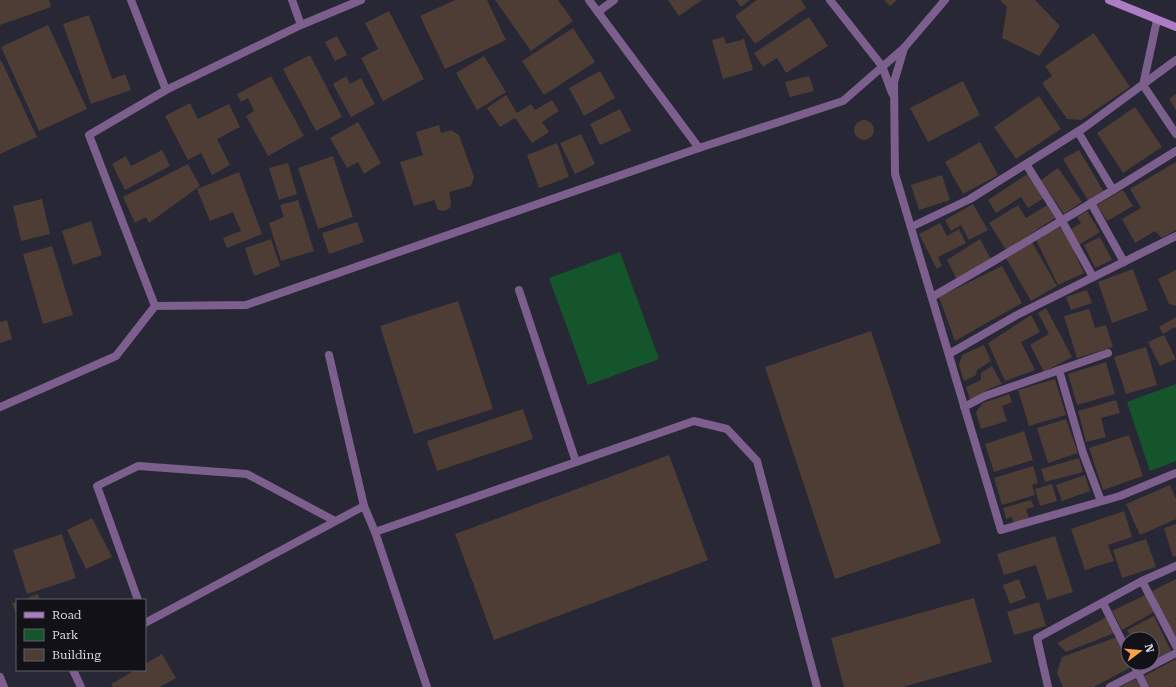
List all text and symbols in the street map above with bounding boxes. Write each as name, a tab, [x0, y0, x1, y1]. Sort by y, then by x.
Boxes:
legend	[16, 599, 146, 671]
text: Road	[52, 608, 82, 622]
text: Park	[52, 628, 79, 642]
north arrow	[1120, 631, 1160, 671]
text: N	[1142, 643, 1157, 655]
text: Building	[52, 648, 101, 662]

